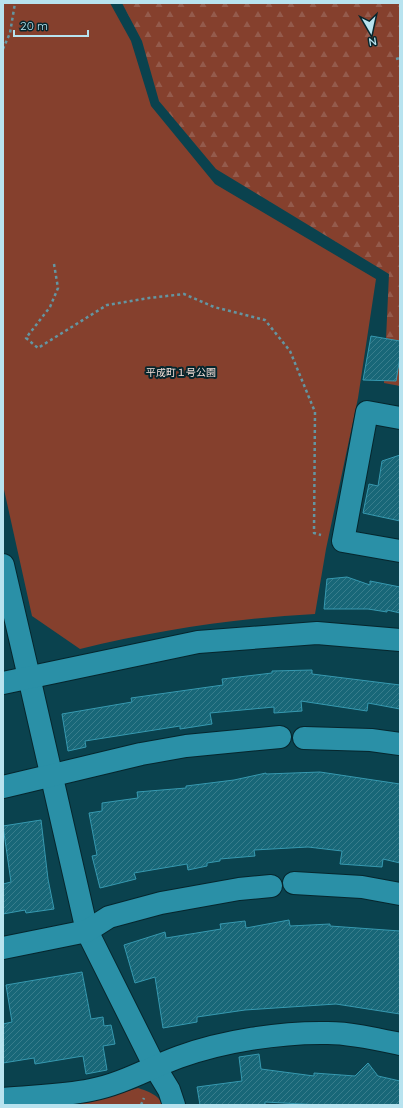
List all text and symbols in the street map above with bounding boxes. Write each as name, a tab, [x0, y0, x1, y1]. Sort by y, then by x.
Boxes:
scale bar	[14, 12, 88, 38]
north arrow	[351, 12, 391, 52]
text: 20 m	[20, 18, 48, 33]
text: N	[367, 34, 378, 49]
park label: 平成町１号公園	[146, 366, 216, 379]

